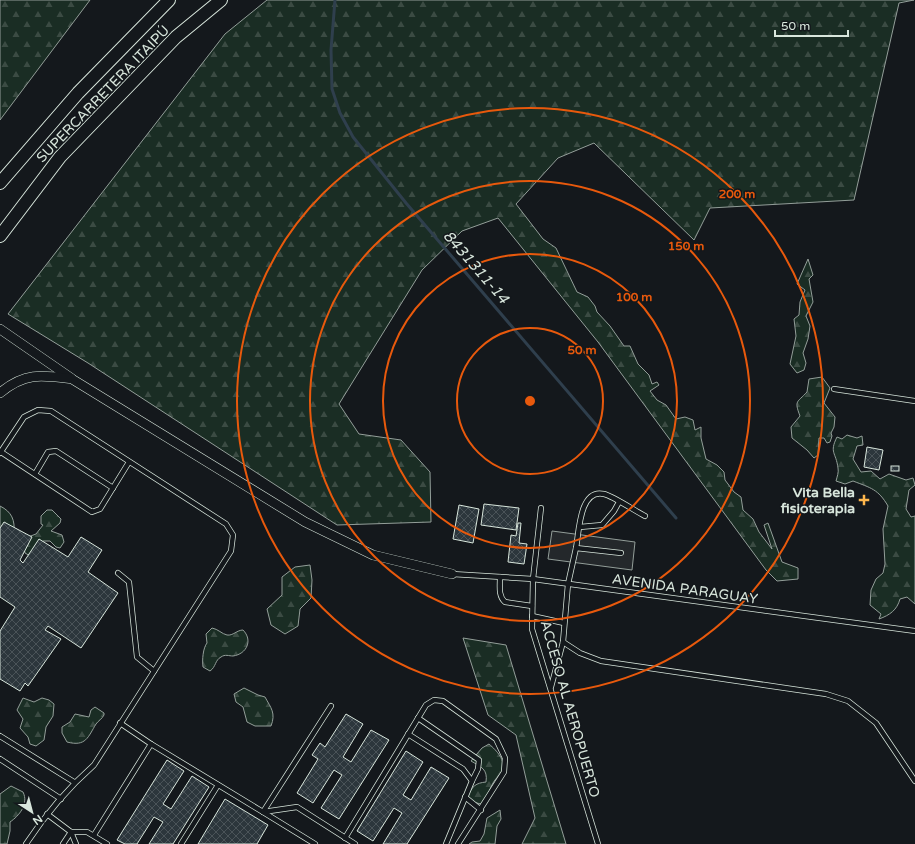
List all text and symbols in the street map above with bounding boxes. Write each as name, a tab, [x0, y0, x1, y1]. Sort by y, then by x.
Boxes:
scale bar	[775, 12, 848, 38]
text: 50 m	[781, 19, 810, 33]
street label: SUPERCARRETERA ITAIPÚ	[33, 22, 173, 166]
text: 200 m	[719, 187, 755, 201]
water label: 8431311-14	[439, 227, 513, 308]
text: 150 m	[668, 239, 704, 253]
text: 100 m	[616, 290, 652, 304]
text: 50 m	[567, 343, 597, 357]
centre of rings	[523, 394, 537, 408]
place label: Vita Bella fisioterapia	[780, 484, 855, 517]
marker: Vita Bella fisioterapia	[858, 494, 870, 506]
street label: AVENIDA PARAGUAY	[611, 570, 759, 608]
street label: ACCESO AL AEROPUERTO	[537, 619, 603, 799]
north arrow	[12, 792, 52, 832]
text: N	[30, 812, 45, 828]

